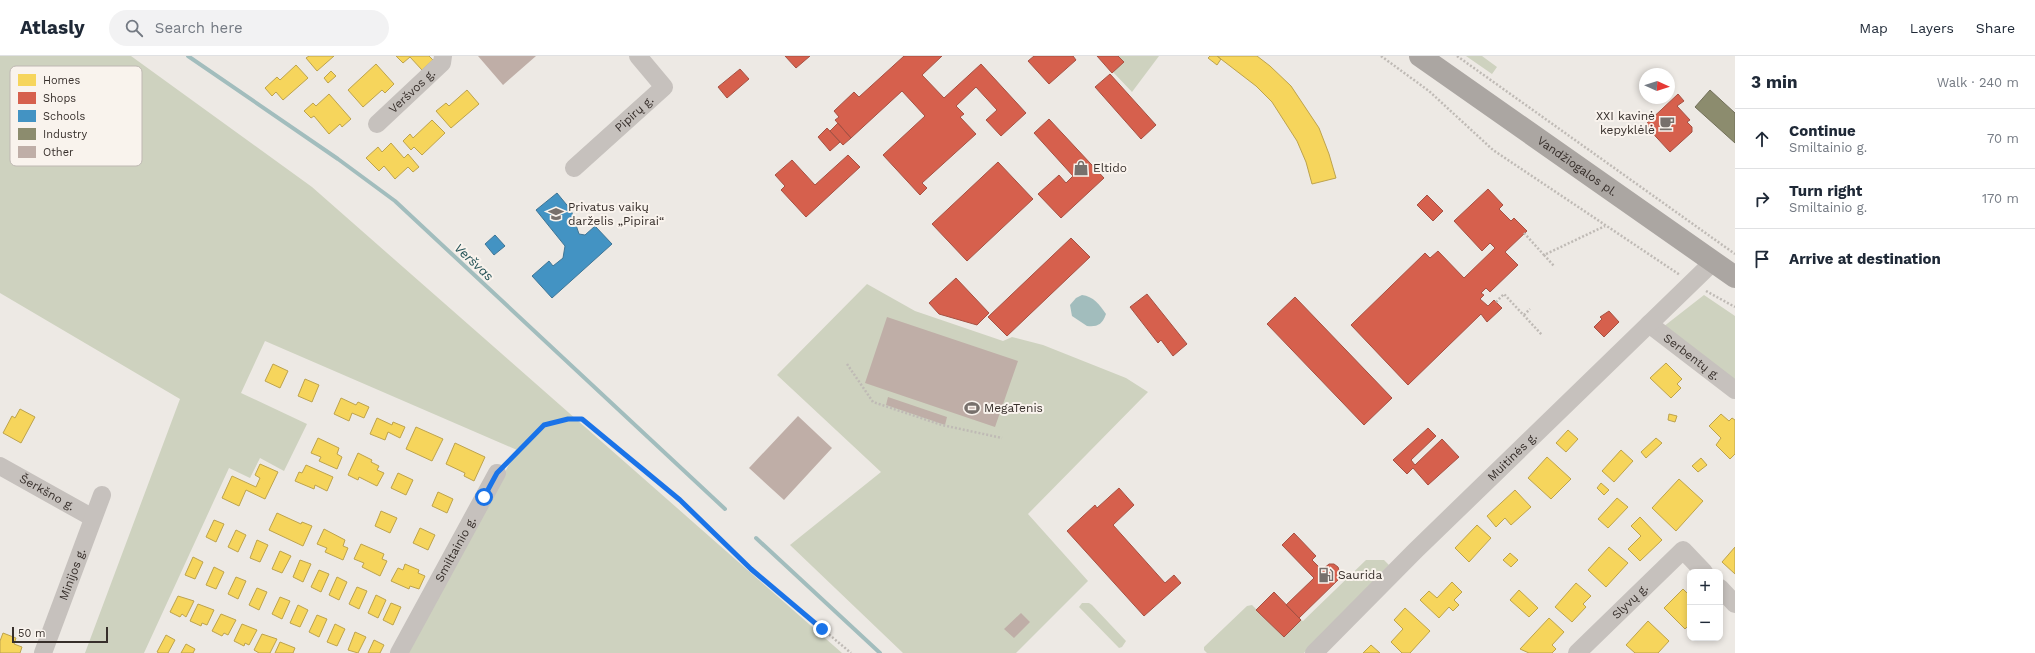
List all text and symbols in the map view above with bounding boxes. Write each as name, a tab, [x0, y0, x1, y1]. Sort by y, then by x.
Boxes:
search box	[109, 10, 389, 46]
text: Atlasly	[20, 16, 85, 39]
icon: search	[123, 17, 145, 39]
text: Search here	[155, 19, 243, 37]
text: Map	[1859, 20, 1888, 36]
text: Layers	[1910, 20, 1954, 36]
text: Share	[1976, 20, 2015, 36]
legend	[10, 66, 142, 166]
street label: Veršvos g.	[386, 66, 438, 116]
north arrow	[1639, 68, 1675, 104]
text: 3 min	[1751, 72, 1797, 92]
text: Homes	[43, 74, 80, 87]
text: Walk · 240 m	[1937, 75, 2019, 90]
text: Shops	[43, 92, 76, 105]
street label: Pipirų g.	[612, 93, 656, 135]
place label: XXI kavinė kepyklėlė	[1596, 109, 1655, 137]
text: Schools	[43, 110, 86, 123]
cafe icon: XXI kavinė kepyklėlė	[1658, 114, 1676, 132]
text: Continue	[1789, 122, 1856, 140]
text: Industry	[43, 128, 88, 141]
icon: ahead	[1751, 128, 1773, 150]
text: 70 m	[1987, 131, 2019, 146]
street label: Vandžiogalos pl.	[1534, 133, 1620, 199]
text: Smiltainio g.	[1789, 140, 1867, 155]
text: Other	[43, 146, 74, 159]
shop icon: Eltido	[1072, 159, 1090, 177]
place label: Eltido	[1093, 161, 1127, 175]
text: Turn right	[1789, 182, 1862, 200]
icon: right	[1751, 188, 1773, 210]
text: 170 m	[1982, 191, 2019, 206]
place label: Privatus vaikų darželis „Pipirai“	[568, 200, 664, 228]
text: Smiltainio g.	[1789, 200, 1867, 215]
school or university icon: Privatus vaikų darželis „Pipirai“	[547, 205, 565, 223]
water label: Veršvas	[451, 240, 497, 284]
icon: arrive	[1751, 248, 1773, 270]
text: Arrive at destination	[1789, 250, 1941, 268]
street label: Serbentų g.	[1661, 331, 1723, 383]
sports icon: MegaTenis	[963, 399, 981, 417]
place label: MegaTenis	[984, 401, 1043, 415]
street label: Muitinės g.	[1485, 430, 1540, 484]
street label: Šerkšno g.	[17, 471, 77, 513]
route start	[475, 488, 493, 506]
street label: Smiltainio g.	[432, 514, 479, 584]
street label: Minijos g.	[56, 546, 88, 602]
fuel station icon: Saurida	[1317, 566, 1335, 584]
place label: Saurida	[1338, 568, 1382, 582]
map controls	[1687, 569, 1723, 641]
button: +	[1687, 569, 1723, 605]
street label: Slyvų g.	[1609, 581, 1651, 622]
button: −	[1687, 605, 1723, 641]
route end	[813, 620, 831, 638]
scale bar	[12, 625, 108, 644]
text: 50 m	[18, 627, 45, 640]

